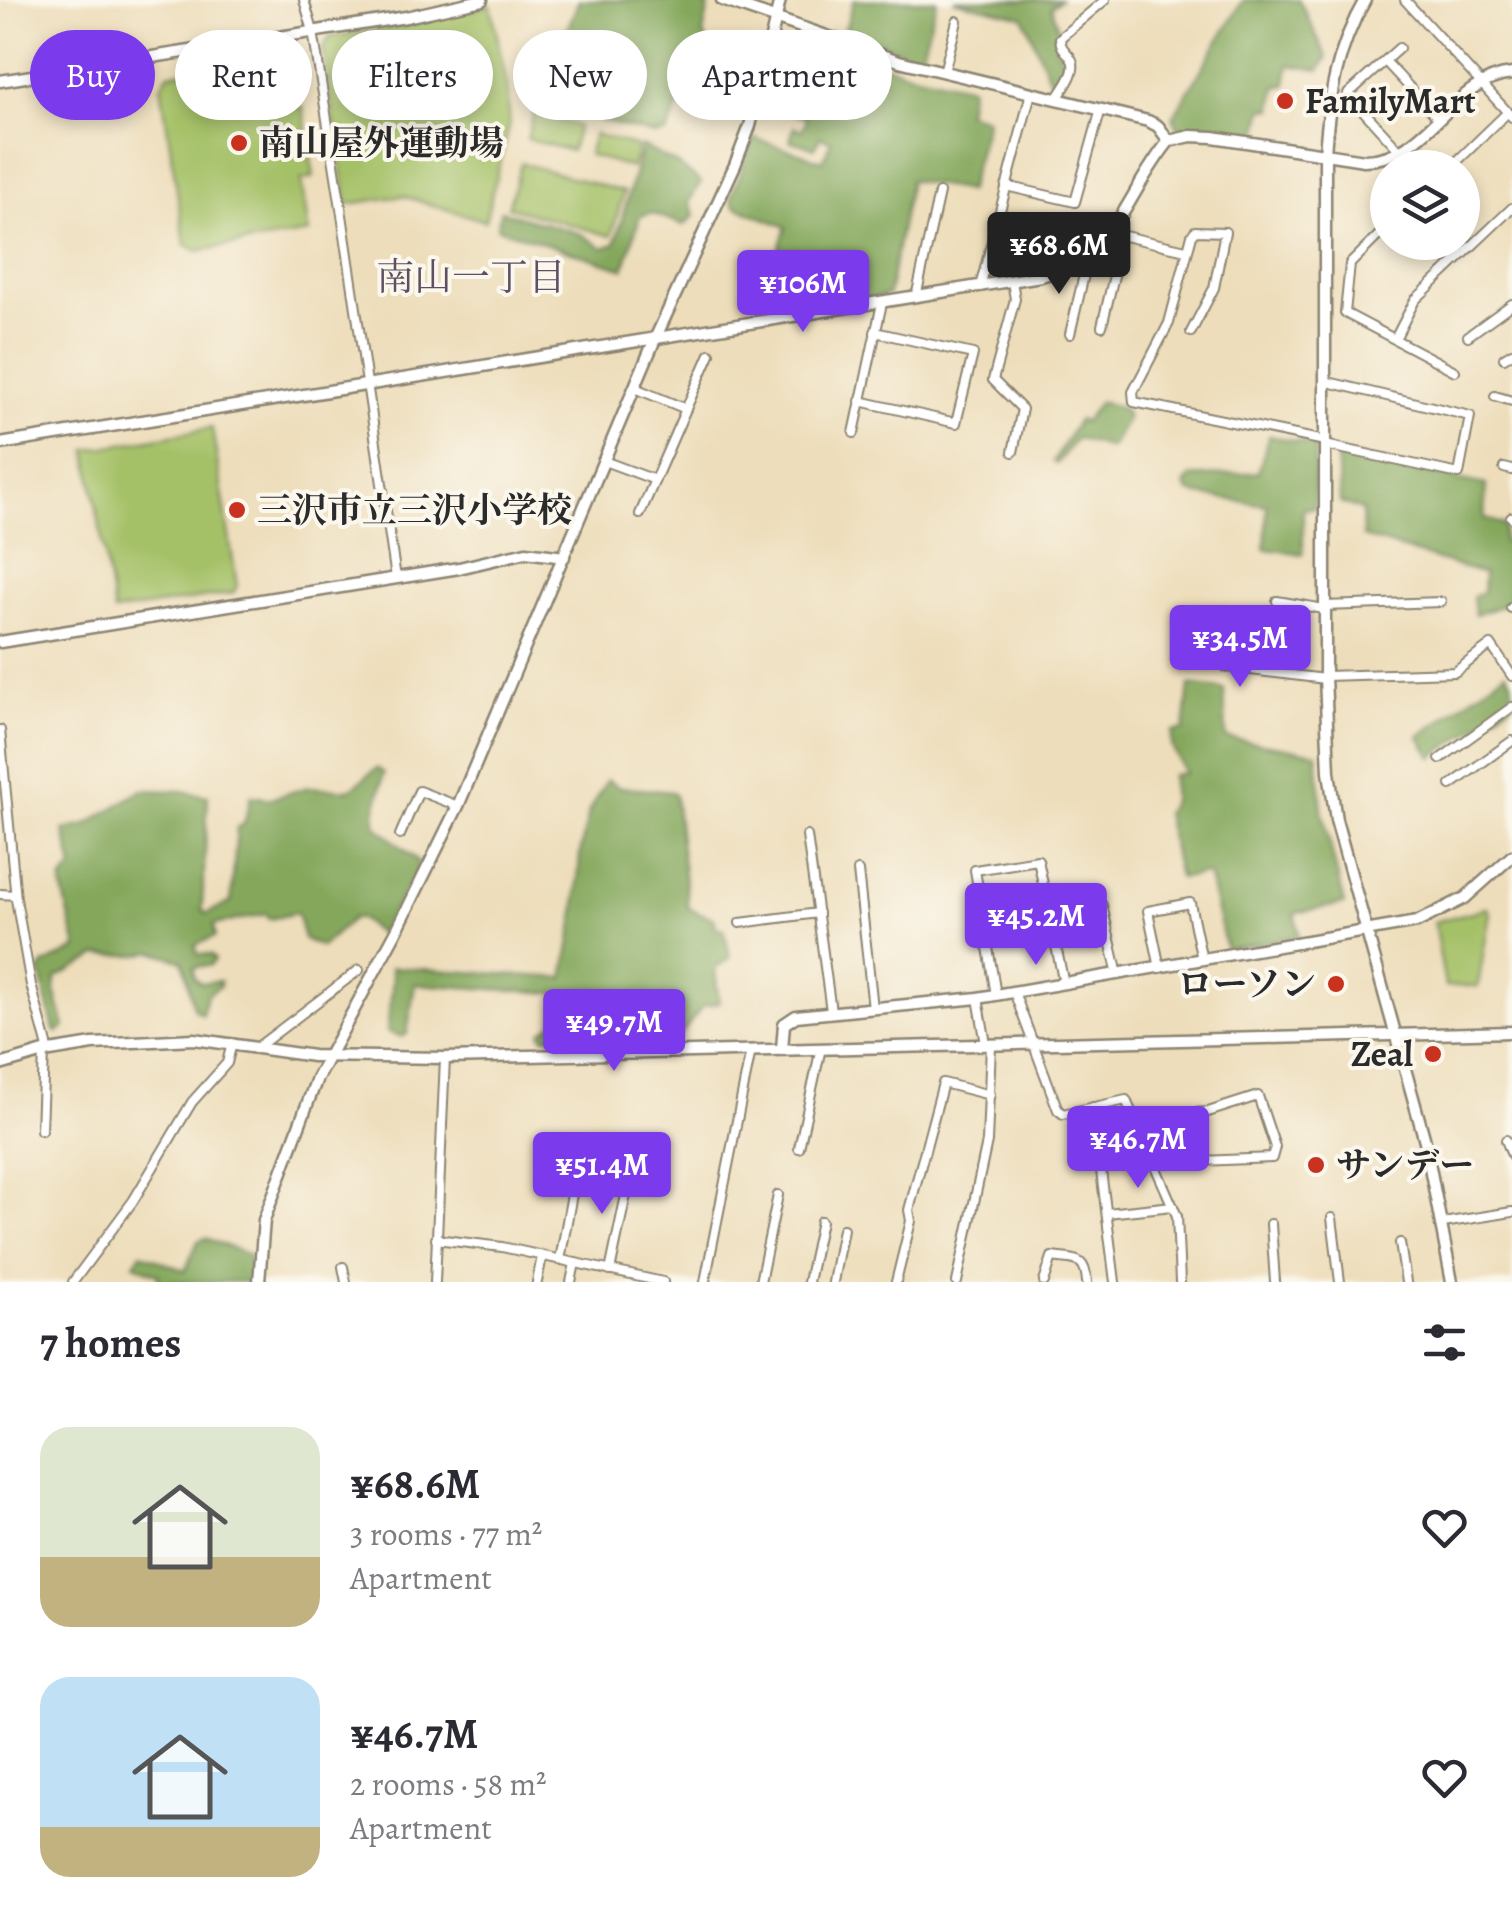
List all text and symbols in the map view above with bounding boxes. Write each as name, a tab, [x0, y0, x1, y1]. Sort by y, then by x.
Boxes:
chip: Buy	[30, 30, 155, 120]
chip: Rent	[175, 30, 312, 120]
chip: Filters	[332, 30, 493, 120]
chip: New	[513, 30, 647, 120]
chip: Apartment	[667, 30, 892, 120]
place label: FamilyMart	[1305, 77, 1476, 125]
marker: FamilyMart	[1274, 90, 1296, 112]
place label: 南山屋外運動場	[259, 119, 504, 167]
marker: 南山屋外運動場	[228, 132, 250, 154]
map controls	[1370, 150, 1480, 260]
button: layers	[1370, 150, 1480, 260]
pin: ¥68.6M	[978, 212, 1140, 297]
text: ¥68.6M	[1009, 222, 1109, 266]
pin: ¥106M	[733, 250, 873, 335]
district label: 南山一丁目	[376, 251, 566, 303]
text: ¥106M	[759, 260, 847, 304]
place label: 三沢市立三沢小学校	[257, 486, 572, 534]
marker: 三沢市立三沢小学校	[226, 499, 248, 521]
pin: ¥34.5M	[1159, 605, 1321, 690]
text: ¥34.5M	[1192, 615, 1288, 659]
pin: ¥45.2M	[955, 883, 1117, 968]
text: ¥45.2M	[987, 893, 1085, 937]
place label: ローソン	[1177, 960, 1316, 1008]
marker: ローソン	[1325, 973, 1347, 995]
pin: ¥49.7M	[533, 989, 695, 1074]
text: ¥49.7M	[565, 999, 663, 1043]
place label: Zeal	[1351, 1030, 1413, 1078]
marker: Zeal	[1422, 1043, 1444, 1065]
pin: ¥46.7M	[1057, 1106, 1219, 1191]
text: ¥46.7M	[1089, 1116, 1187, 1160]
pin: ¥51.4M	[521, 1132, 683, 1217]
place label: サンデー	[1336, 1141, 1474, 1189]
text: ¥51.4M	[555, 1142, 649, 1186]
marker: サンデー	[1305, 1154, 1327, 1176]
text: 7 homes	[40, 1314, 181, 1371]
icon: filters	[1417, 1315, 1472, 1370]
text: ¥68.6M	[350, 1455, 480, 1512]
icon: home	[120, 1467, 240, 1587]
icon: heart	[1417, 1500, 1472, 1555]
text: 3 rooms · 77 m²	[350, 1512, 542, 1556]
text: Apartment	[350, 1556, 492, 1600]
text: ¥46.7M	[350, 1705, 478, 1762]
icon: home	[120, 1717, 240, 1837]
icon: heart	[1417, 1750, 1472, 1805]
text: 2 rooms · 58 m²	[350, 1762, 547, 1806]
text: Apartment	[350, 1806, 492, 1850]

